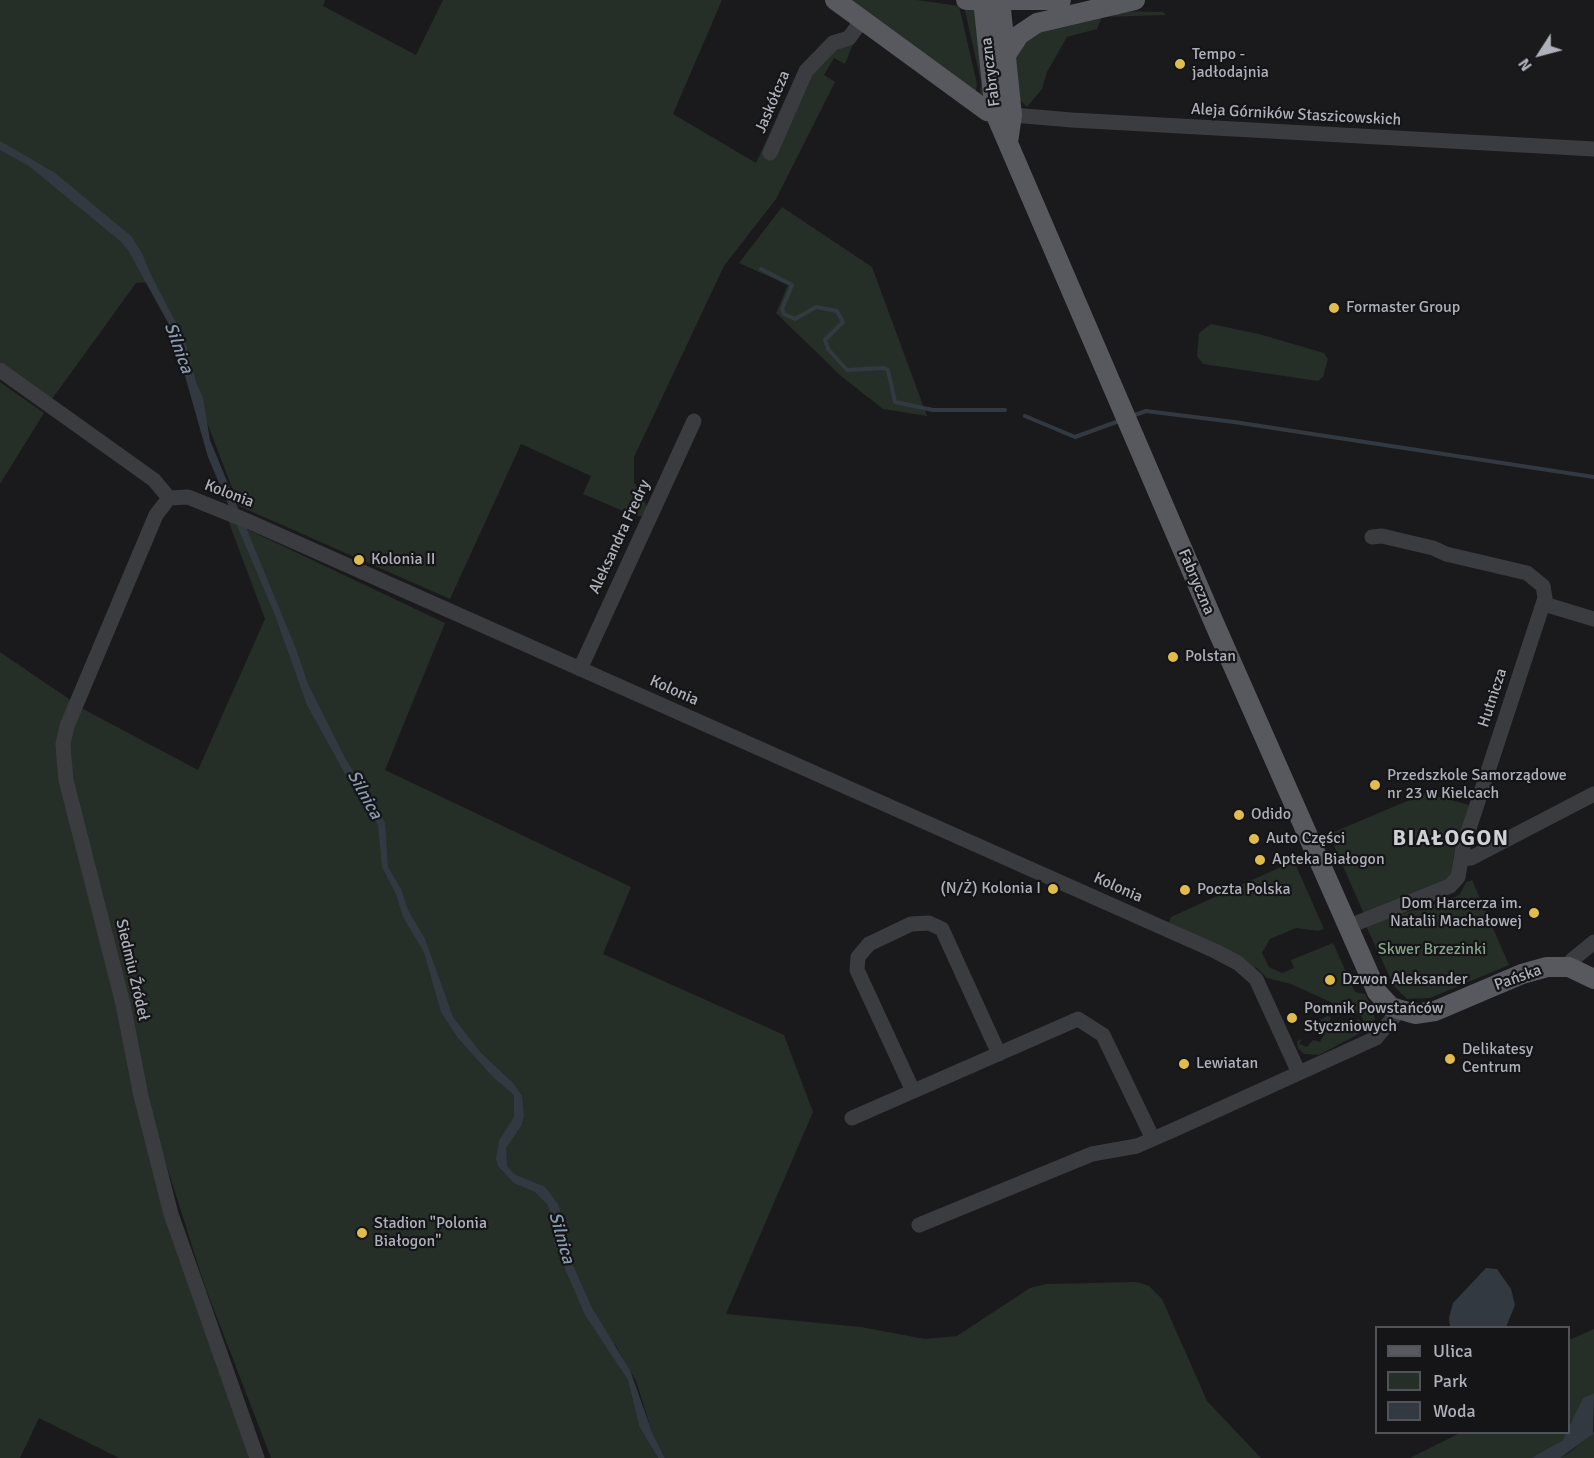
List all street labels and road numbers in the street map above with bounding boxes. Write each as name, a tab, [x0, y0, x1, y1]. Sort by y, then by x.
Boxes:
street label: Fabryczna	[977, 36, 1005, 108]
street label: Jaskółcza	[751, 68, 795, 136]
street label: Aleja Górników Staszicowskich	[1190, 100, 1402, 130]
street label: Kolonia	[201, 476, 257, 512]
street label: Aleksandra Fredry	[585, 477, 655, 597]
street label: Fabryczna	[1174, 546, 1218, 618]
street label: Hutnicza	[1474, 666, 1512, 730]
street label: Kolonia	[647, 672, 701, 710]
street label: Kolonia	[1091, 869, 1145, 907]
street label: Siedmiu Źródeł	[111, 917, 153, 1023]
street label: Pańska	[1492, 961, 1544, 995]

